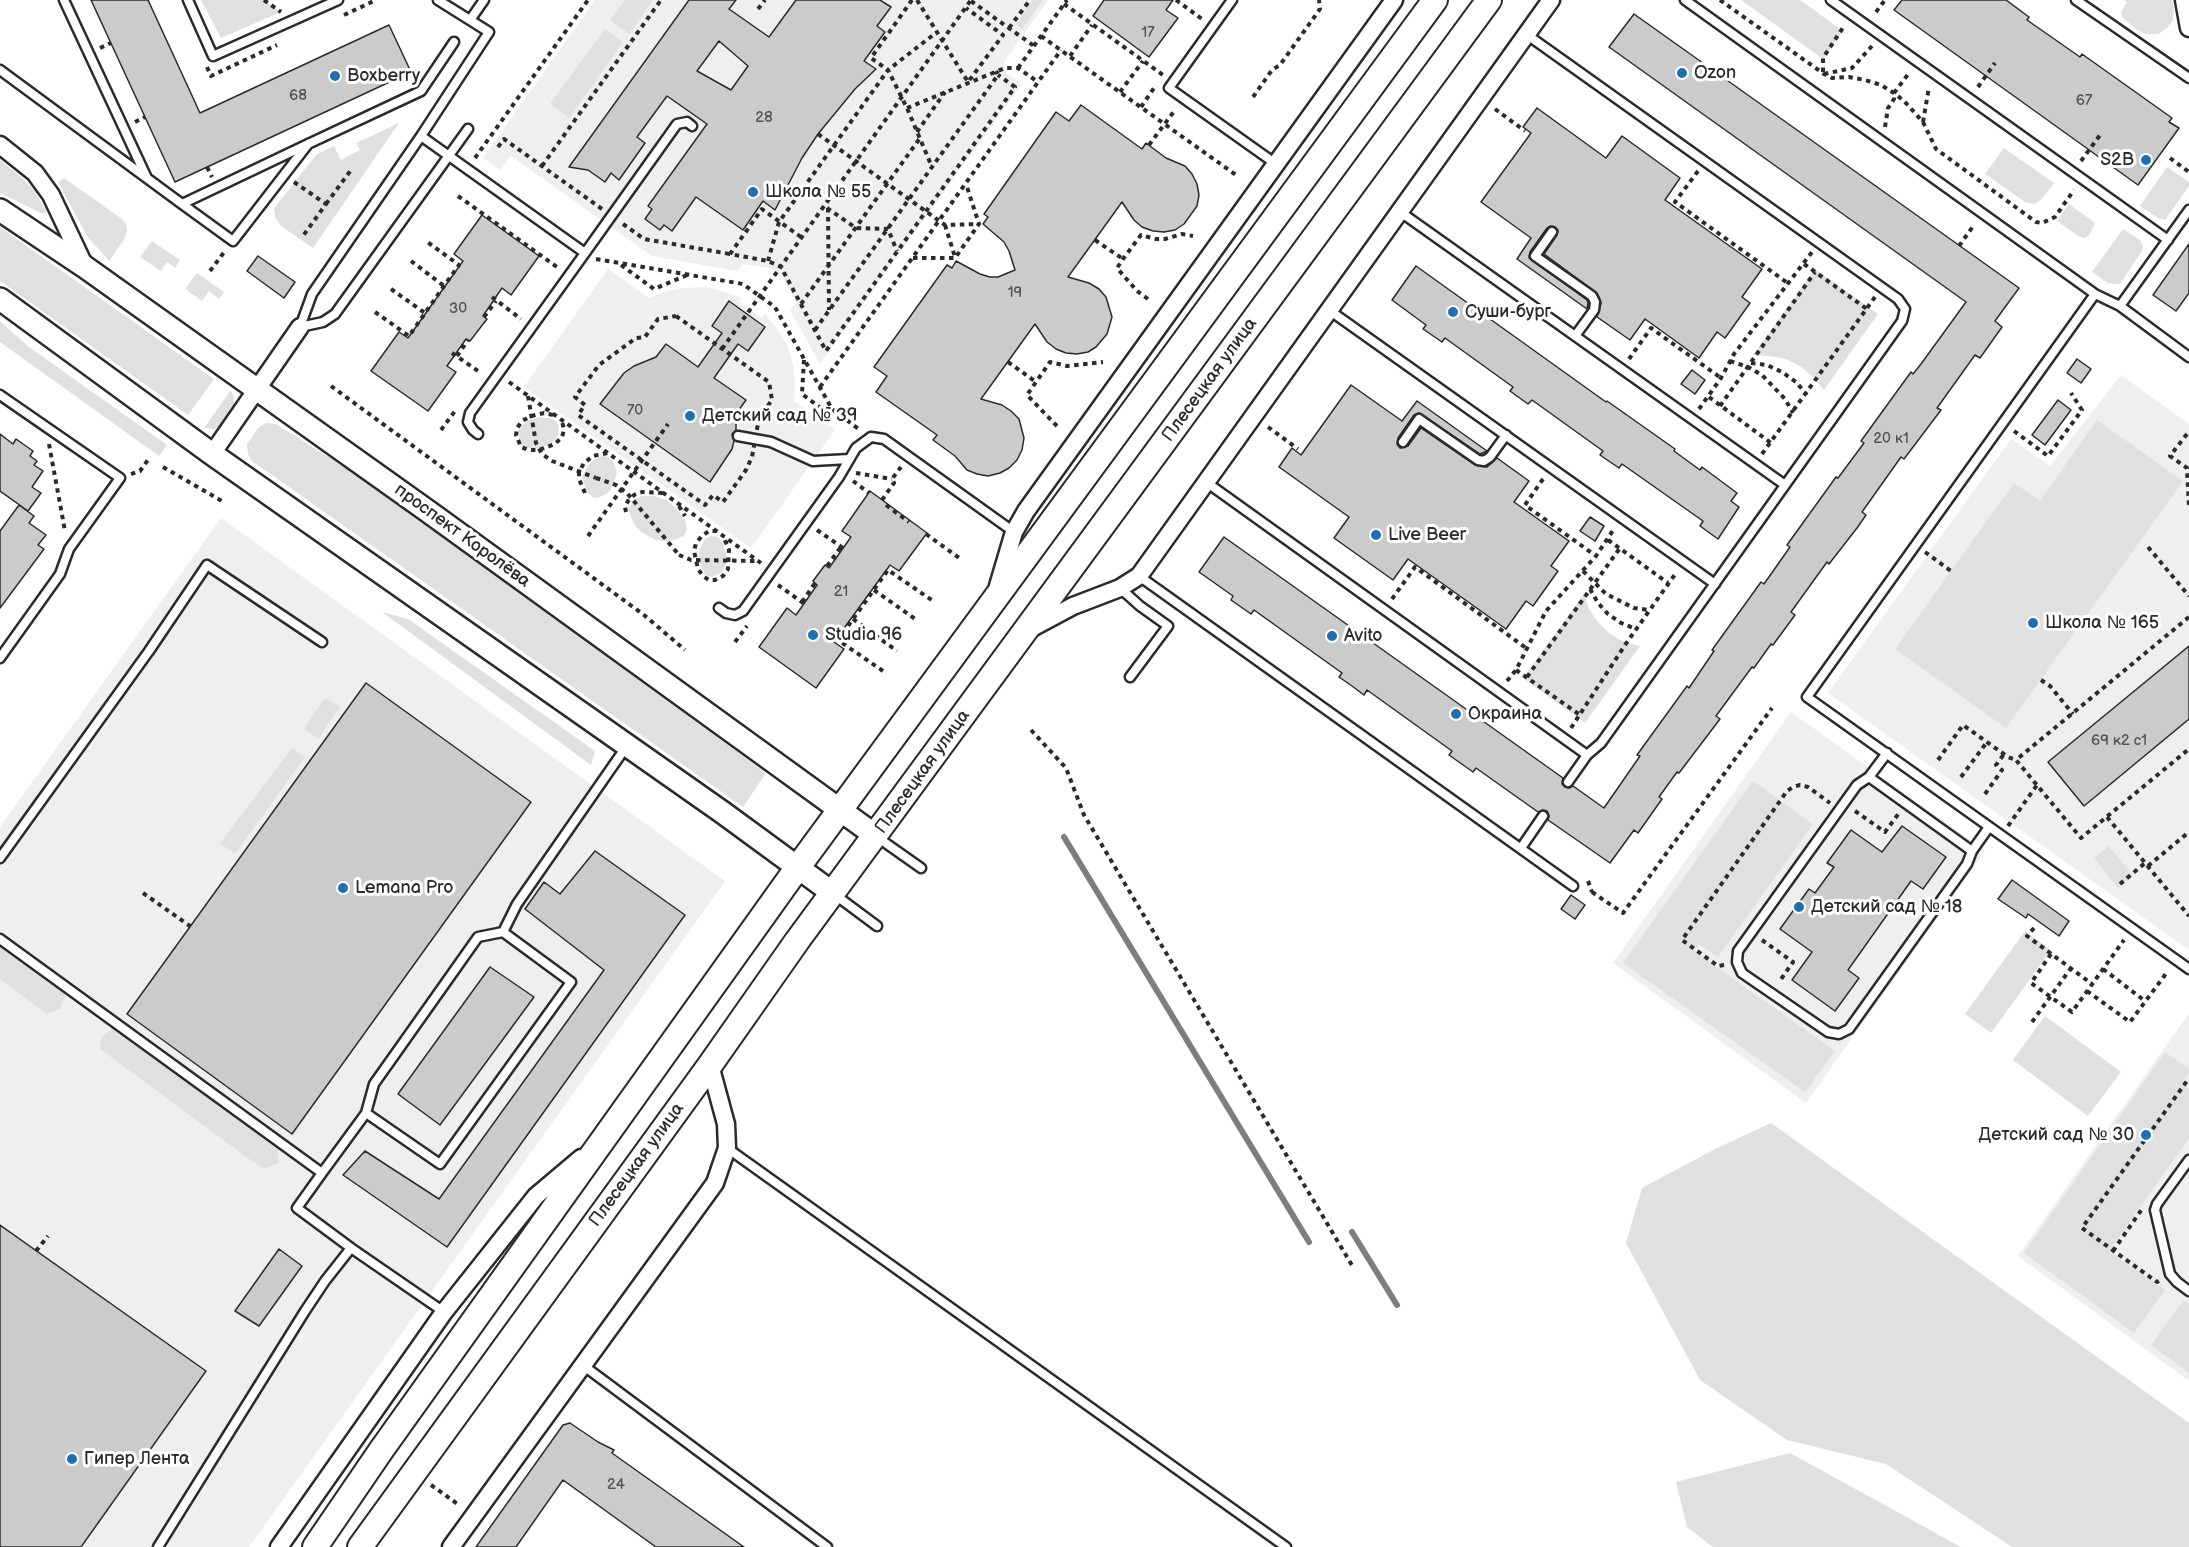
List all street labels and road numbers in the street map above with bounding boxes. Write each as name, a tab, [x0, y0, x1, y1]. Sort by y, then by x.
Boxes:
street label: Плесецкая улица	[1158, 314, 1262, 446]
street label: проспект Королёва	[390, 479, 534, 593]
street label: Плесецкая улица	[871, 706, 975, 838]
street label: Плесецкая улица	[585, 1099, 689, 1231]

